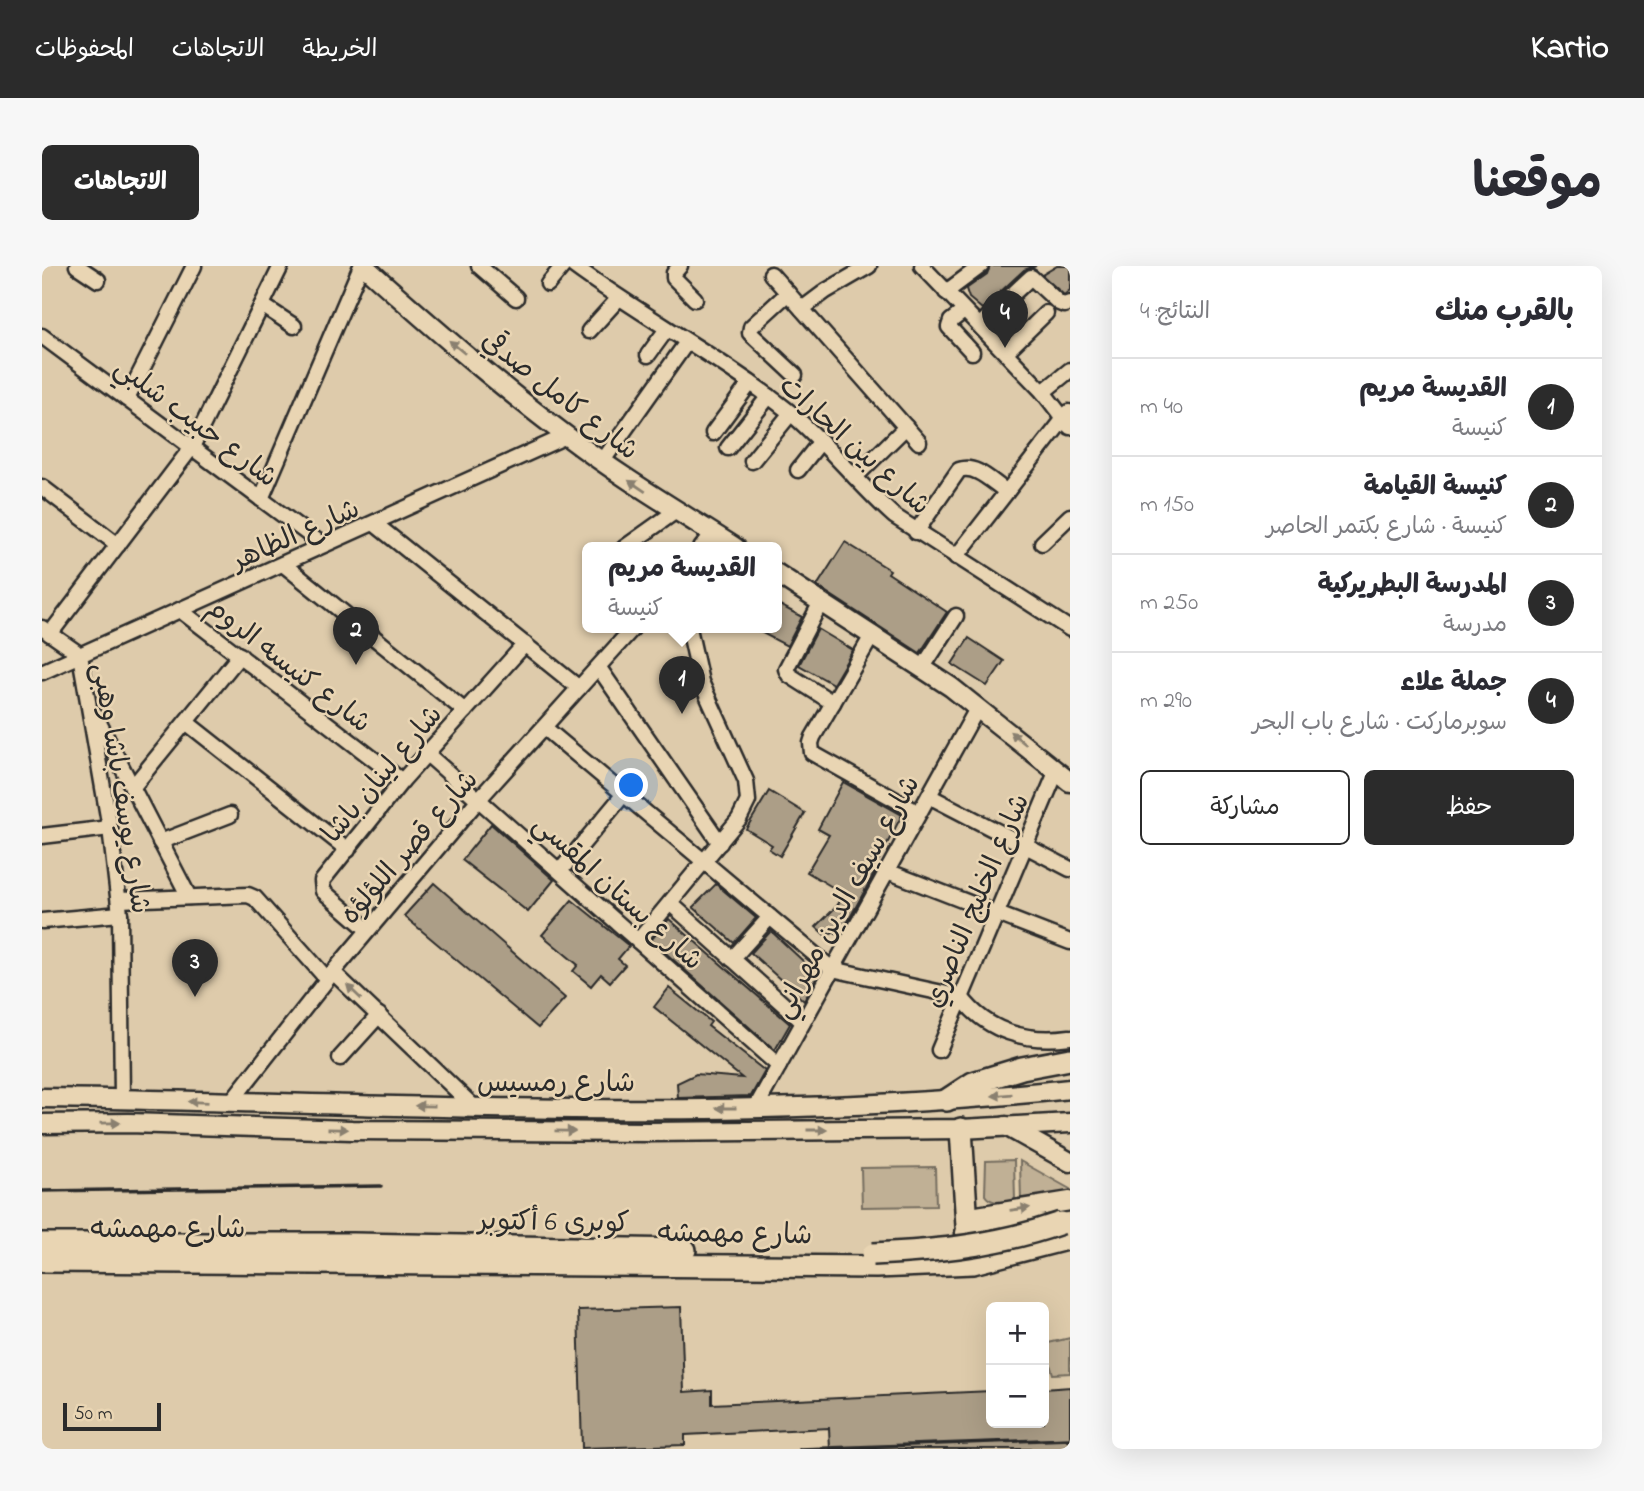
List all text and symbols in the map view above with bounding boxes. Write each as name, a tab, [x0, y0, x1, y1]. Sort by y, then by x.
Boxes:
text: Kartio	[1531, 25, 1609, 73]
text: المحفوظات	[35, 33, 134, 68]
text: الاتجاهات	[172, 33, 265, 68]
text: الخريطة	[303, 33, 377, 68]
button: الاتجاهات	[42, 145, 199, 220]
text: موقعنا	[1472, 148, 1602, 220]
pin: 4	[982, 290, 1028, 348]
text: بالقرب منك	[1435, 291, 1574, 335]
text: النتائج: 4	[1140, 296, 1210, 329]
street label: شارع كامل صدقي	[471, 322, 647, 472]
one-way arrow	[448, 339, 466, 355]
street label: شارع حبيب شلبي	[104, 349, 285, 500]
street label: شارع بين الحارات	[769, 367, 939, 526]
text: القديسة مريم	[1359, 371, 1507, 409]
text: 40 m	[1140, 391, 1183, 424]
text: 1	[1547, 391, 1555, 424]
text: كنيسة	[1452, 413, 1507, 446]
text: كنيسة القيامة	[1364, 469, 1507, 507]
one-way arrow	[628, 479, 646, 493]
text: 150 m	[1140, 489, 1194, 522]
text: 2	[1545, 489, 1557, 522]
street label: شارع الظاهر	[224, 490, 367, 583]
text: كنيسة · شارع بكتمر الحاصر	[1266, 511, 1507, 544]
popup	[582, 542, 782, 633]
text: القديسة مريم	[608, 551, 756, 589]
text: المدرسة البطريركية	[1317, 567, 1507, 605]
text: 250 m	[1140, 587, 1198, 620]
text: 3	[1546, 587, 1556, 620]
street label: شارع كنيسه الروم	[197, 589, 379, 744]
text: كنيسة	[608, 593, 663, 626]
pin: 2	[333, 607, 379, 665]
text: مدرسة	[1443, 609, 1507, 642]
pin: 1	[659, 656, 705, 714]
street label: شارع يوسف باشا وهبى	[79, 660, 160, 917]
text: جملة علاء	[1400, 665, 1507, 703]
text: 290 m	[1140, 685, 1192, 718]
text: 4	[1546, 685, 1556, 718]
street label: شارع لينان باشا	[313, 697, 454, 853]
text: سوبرماركت · شارع باب البحر	[1252, 707, 1507, 740]
one-way arrow	[1009, 731, 1026, 746]
street label: شارع قصر اللؤلؤه	[332, 762, 490, 935]
your location	[614, 768, 648, 802]
street label: شارع سيف الدين مهراني	[764, 768, 933, 1027]
button: مشاركة	[1140, 770, 1350, 845]
button: حفظ	[1364, 770, 1574, 845]
street label: شارع الخليج الناصري	[915, 788, 1042, 1015]
street label: شارع بستان المقسي	[522, 806, 711, 982]
pin: 3	[172, 939, 218, 997]
one-way arrow	[346, 984, 363, 1000]
street label: شارع رمسيس	[477, 1064, 635, 1105]
one-way arrow	[991, 1090, 1013, 1101]
one-way arrow	[186, 1096, 208, 1107]
one-way arrow	[414, 1100, 436, 1112]
one-way arrow	[715, 1103, 737, 1114]
one-way arrow	[99, 1117, 121, 1129]
one-way arrow	[327, 1124, 349, 1135]
one-way arrow	[806, 1124, 828, 1136]
one-way arrow	[554, 1125, 576, 1137]
street label: كوبرى 6 أكتوبر	[476, 1202, 630, 1245]
one-way arrow	[1009, 1203, 1031, 1214]
street label: شارع مهمشه	[91, 1210, 245, 1251]
street label: شارع مهمشه	[657, 1214, 813, 1257]
map controls	[986, 1302, 1049, 1428]
button: +	[986, 1302, 1049, 1365]
button: −	[986, 1365, 1049, 1428]
scale bar	[63, 1400, 161, 1432]
text: 50 m	[74, 1401, 113, 1428]

